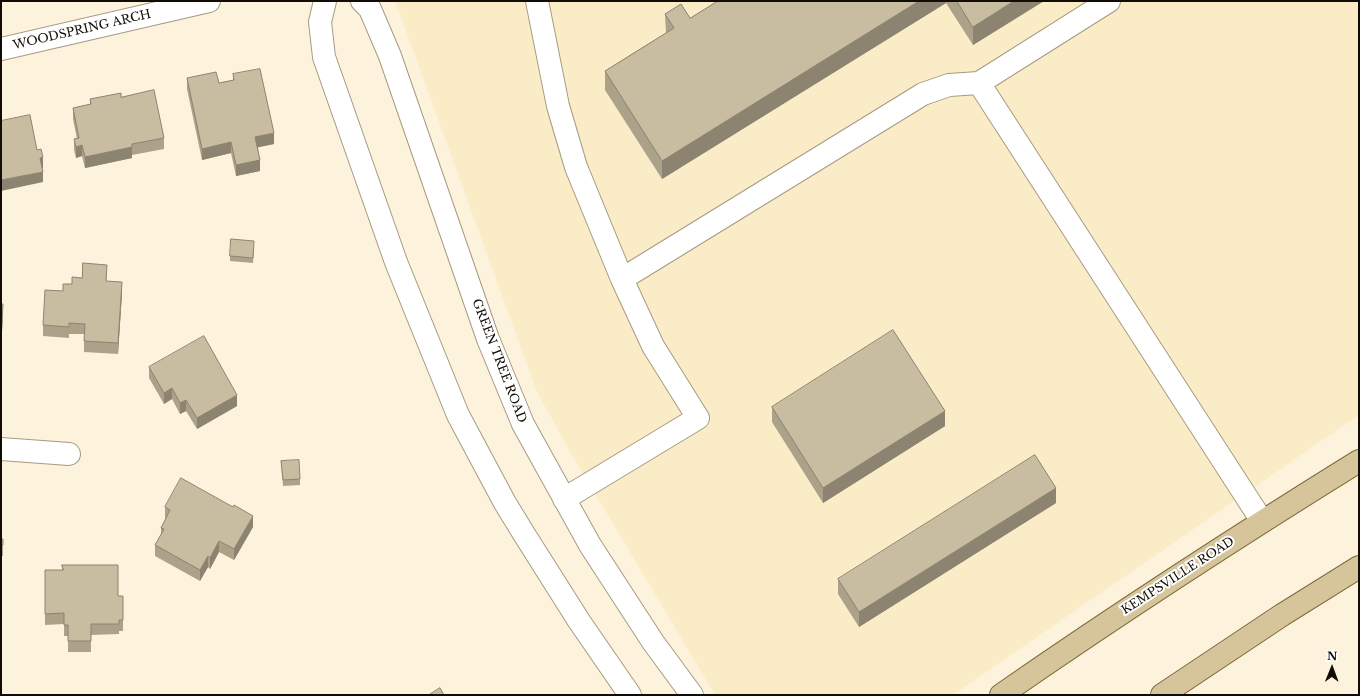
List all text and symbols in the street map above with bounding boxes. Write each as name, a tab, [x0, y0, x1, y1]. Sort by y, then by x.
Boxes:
street label: WOODSPRING ARCH	[12, 7, 152, 53]
street label: GREEN TREE ROAD	[469, 297, 529, 425]
street label: KEMPSVILLE ROAD	[1119, 534, 1237, 618]
north arrow	[1312, 648, 1352, 688]
text: N	[1327, 649, 1338, 663]

